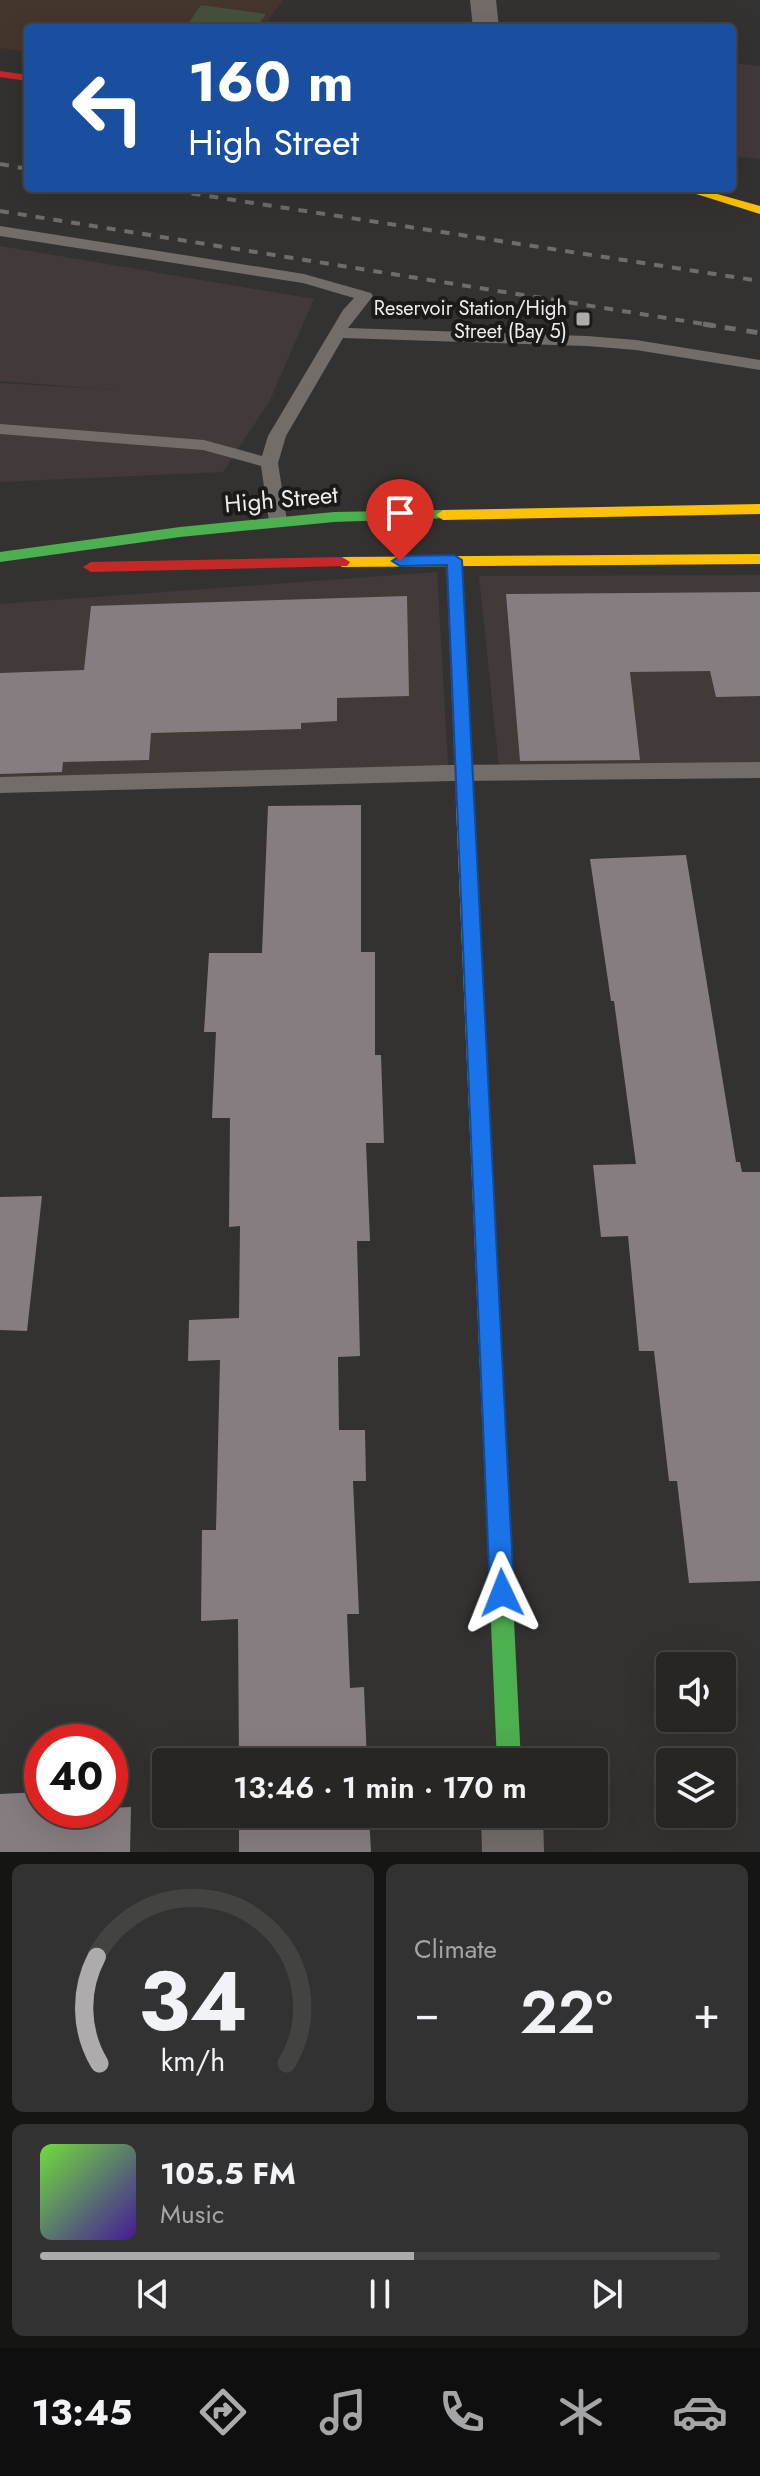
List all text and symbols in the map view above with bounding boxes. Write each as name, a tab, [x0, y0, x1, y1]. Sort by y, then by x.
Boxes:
text: 160 m	[188, 41, 354, 122]
icon: left	[56, 56, 160, 160]
text: High Street	[188, 116, 359, 168]
place label: Reservoir Station/High Street (Bay 5)	[374, 294, 567, 346]
marker: Reservoir Station/High Street (Bay 5)	[574, 310, 592, 328]
street label: High Street	[223, 477, 340, 521]
pin	[366, 479, 434, 561]
icon: arrive	[378, 491, 422, 535]
position arrow	[460, 1551, 544, 1635]
map controls	[656, 1652, 736, 1828]
button: sound	[656, 1652, 736, 1732]
speed limit sign: 40	[24, 1724, 128, 1828]
button: layers	[656, 1748, 736, 1828]
text: 13:46 · 1 min · 170 m	[233, 1766, 527, 1809]
text: Climate	[414, 1930, 497, 1968]
text: 34	[138, 1941, 248, 2061]
text: 22°	[520, 1969, 613, 2056]
text: −	[414, 1981, 440, 2045]
text: +	[693, 1981, 720, 2045]
text: km/h	[161, 2040, 225, 2082]
text: 105.5 FM	[160, 2152, 296, 2195]
text: Music	[160, 2195, 224, 2233]
icon: previous	[131, 2272, 175, 2316]
icon: pause	[358, 2272, 402, 2316]
icon: next	[585, 2272, 629, 2316]
icon: directions	[195, 2384, 251, 2440]
icon: music	[315, 2384, 371, 2440]
icon: phone	[434, 2384, 490, 2440]
icon: climate	[553, 2384, 609, 2440]
icon: car	[672, 2384, 728, 2440]
text: 13:45	[32, 2386, 132, 2438]

